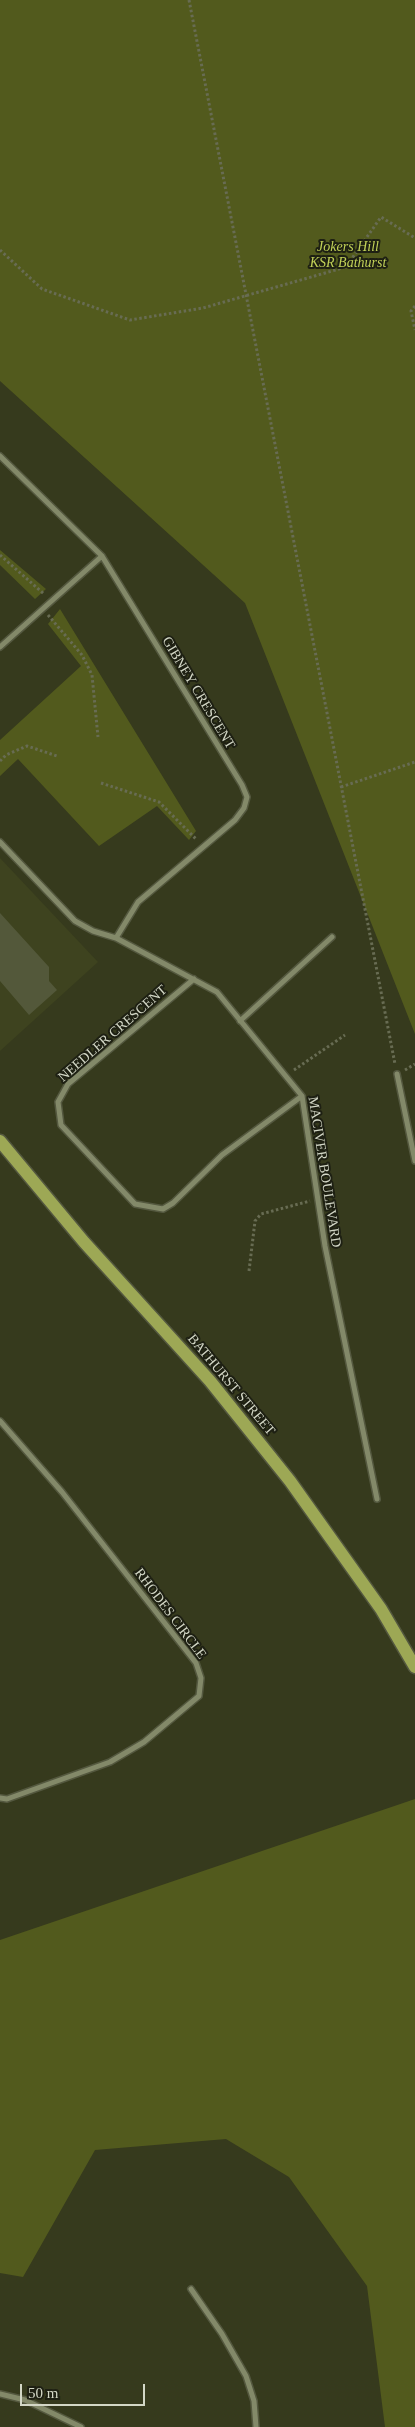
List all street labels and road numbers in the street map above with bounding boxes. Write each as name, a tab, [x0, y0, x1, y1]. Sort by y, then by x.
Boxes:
street label: GIBNEY CRESCENT	[158, 634, 238, 752]
street label: NEEDLER CRESCENT	[55, 982, 171, 1086]
street label: MACIVER BOULEVARD	[304, 1095, 344, 1249]
street label: BATHURST STREET	[184, 1331, 278, 1439]
street label: RHODES CIRCLE	[130, 1565, 210, 1663]

